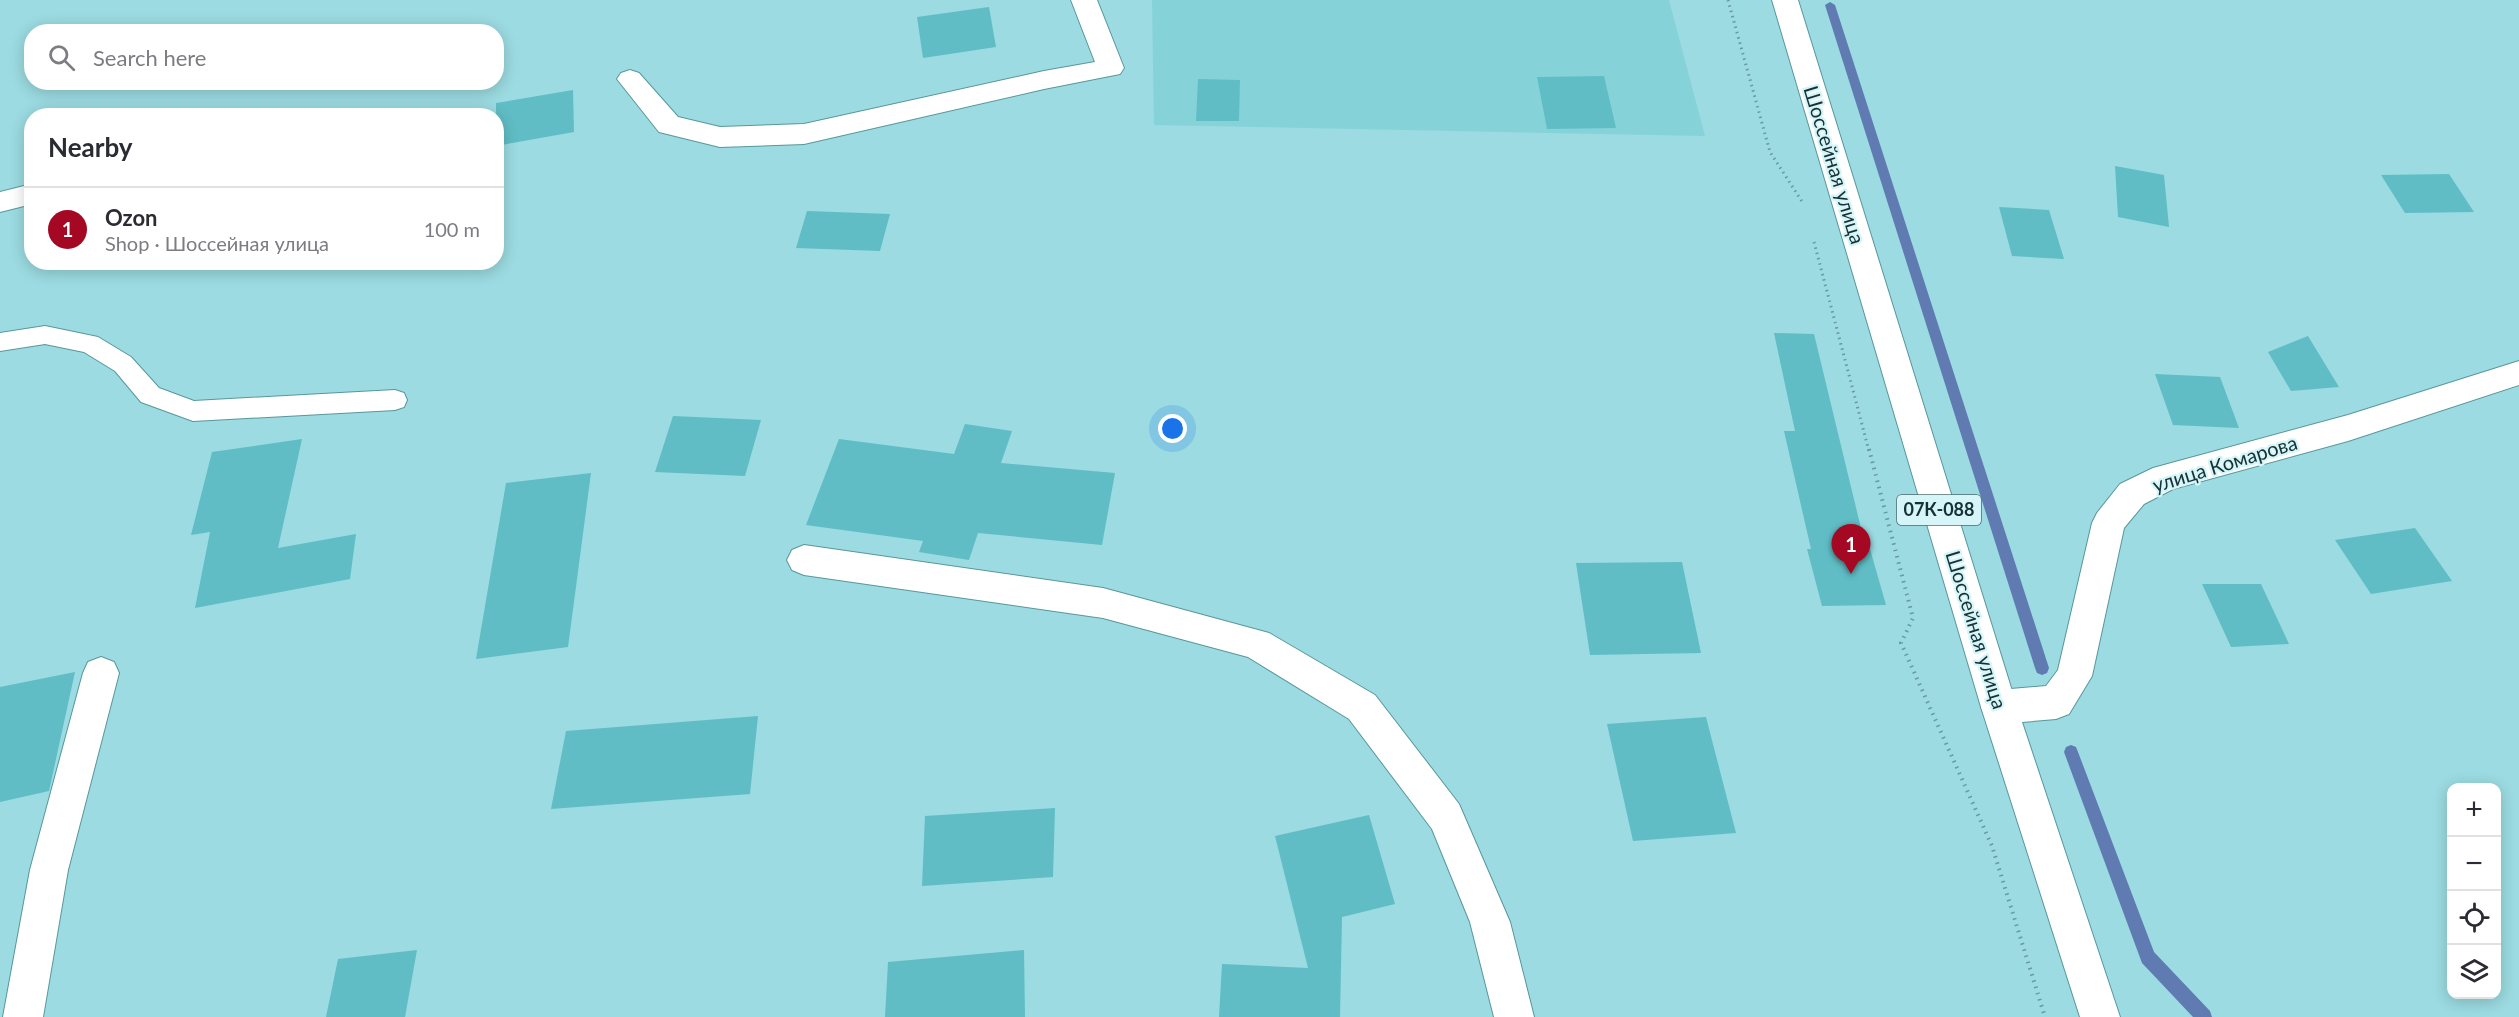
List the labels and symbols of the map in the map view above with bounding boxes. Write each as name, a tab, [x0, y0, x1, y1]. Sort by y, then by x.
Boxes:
street label: Шоссейная улица	[1799, 83, 1870, 247]
your location	[1158, 414, 1187, 443]
street label: улица Комарова	[2149, 430, 2300, 496]
road number: 07К-088	[1897, 495, 1981, 525]
pin: 1	[1832, 524, 1870, 574]
street label: Шоссейная улица	[1941, 548, 2012, 712]

